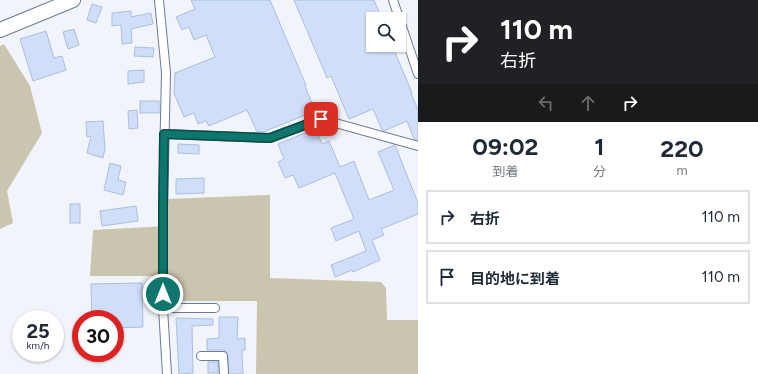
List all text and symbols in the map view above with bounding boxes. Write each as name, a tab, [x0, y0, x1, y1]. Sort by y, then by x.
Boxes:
map controls	[366, 12, 406, 52]
button: search	[366, 12, 406, 52]
text: 110 m	[500, 12, 573, 46]
icon: right	[434, 16, 486, 68]
text: 右折	[500, 50, 536, 72]
icon: left	[535, 92, 557, 114]
icon: ahead	[577, 92, 599, 114]
icon: right	[619, 92, 641, 114]
pin	[304, 102, 338, 136]
icon: arrive	[310, 108, 332, 130]
text: 09:02	[472, 132, 539, 161]
text: 1	[594, 132, 604, 161]
text: 220	[660, 134, 704, 163]
text: m	[676, 163, 687, 178]
text: 到着	[492, 164, 518, 179]
text: 分	[593, 164, 606, 179]
icon: right	[436, 206, 458, 228]
text: 110 m	[702, 208, 740, 226]
text: 右折	[470, 210, 500, 228]
icon: arrive	[436, 266, 458, 288]
text: 110 m	[702, 268, 740, 286]
text: 目的地に到着	[470, 270, 560, 288]
position arrow	[142, 273, 184, 315]
speed limit sign: 30	[72, 310, 124, 362]
text: 25	[26, 319, 50, 343]
text: km/h	[27, 339, 49, 352]

